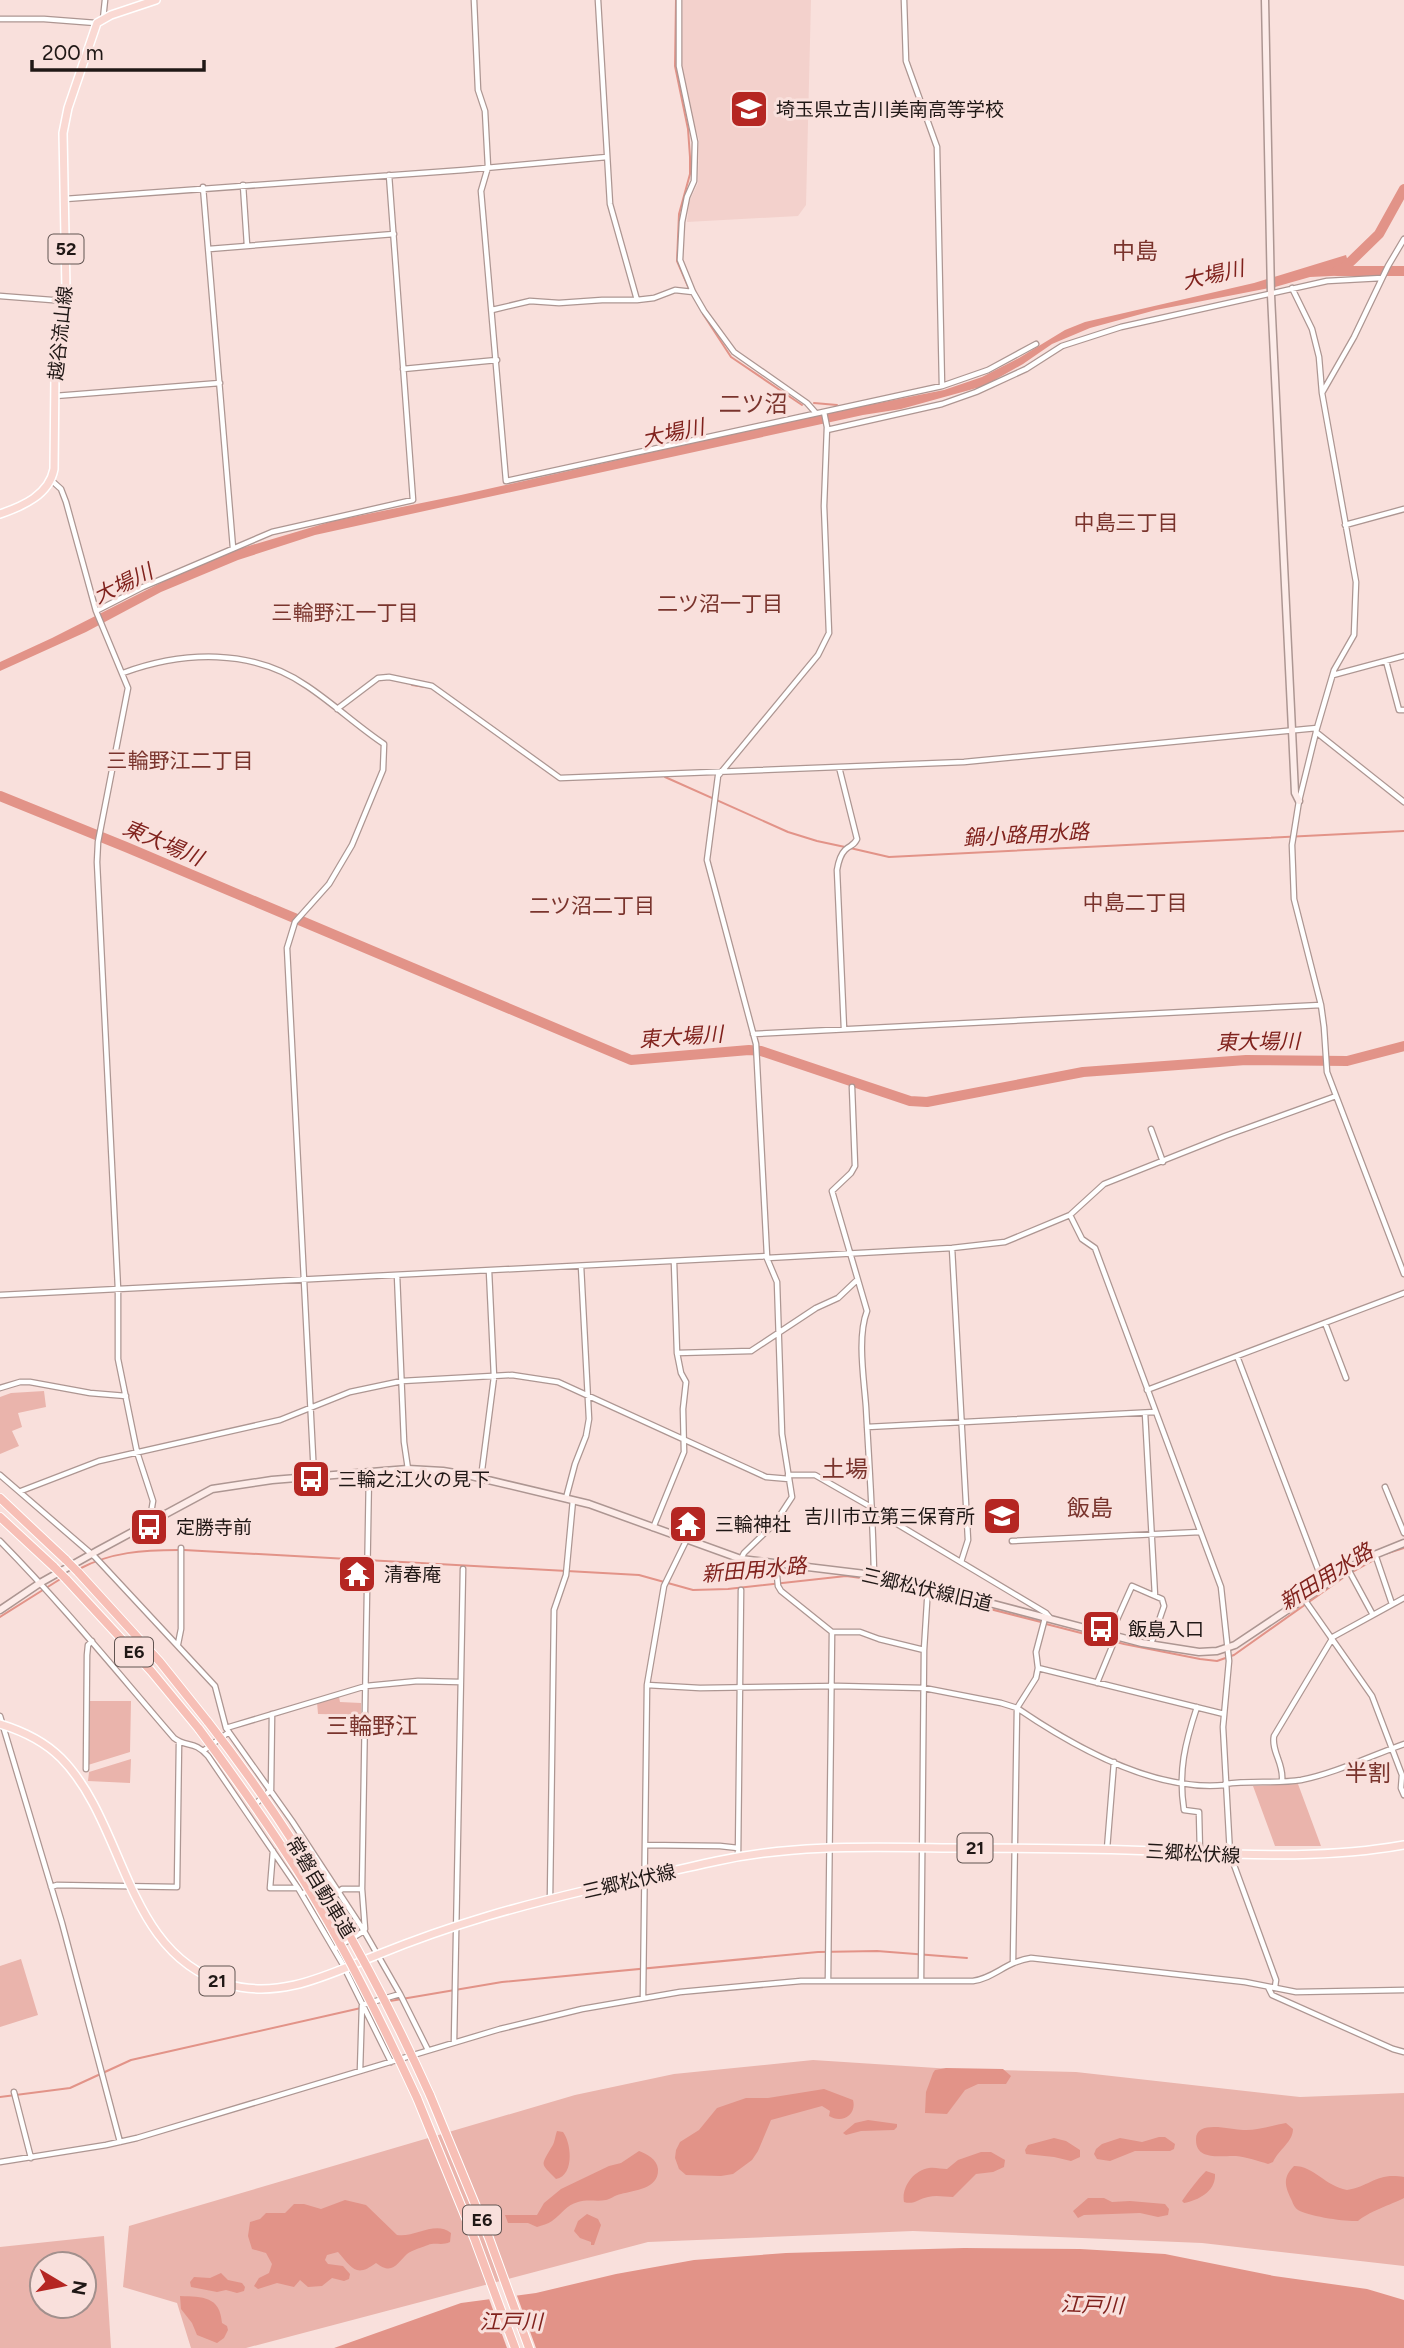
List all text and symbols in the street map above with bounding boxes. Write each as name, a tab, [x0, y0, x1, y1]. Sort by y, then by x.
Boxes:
scale bar	[32, 28, 203, 72]
text: 200 m	[42, 40, 104, 65]
school or university icon: 埼玉県立吉川美南高等学校	[728, 88, 770, 130]
place label: 埼玉県立吉川美南高等学校	[776, 98, 1004, 121]
road number: 52	[48, 234, 84, 264]
district label: 中島	[1112, 237, 1158, 265]
water label: 大場川	[1179, 255, 1248, 294]
street label: 越谷流山線	[44, 285, 77, 382]
district label: 二ツ沼	[719, 390, 788, 418]
water label: 大場川	[639, 413, 708, 451]
district label: 中島三丁目	[1074, 510, 1179, 535]
water label: 大場川	[89, 558, 158, 609]
district label: 二ツ沼一丁目	[657, 591, 783, 616]
district label: 三輪野江一丁目	[272, 600, 419, 625]
district label: 三輪野江二丁目	[107, 748, 254, 773]
water label: 東大場川	[120, 815, 209, 871]
water label: 鍋小路用水路	[962, 819, 1092, 850]
district label: 中島二丁目	[1083, 890, 1188, 915]
district label: 二ツ沼二丁目	[529, 893, 655, 918]
water label: 東大場川	[638, 1021, 726, 1052]
water label: 東大場川	[1216, 1028, 1302, 1055]
district label: 土場	[822, 1455, 868, 1483]
bus stop icon: 三輪之江火の見下	[290, 1458, 332, 1500]
place label: 三輪之江火の見下	[338, 1468, 490, 1491]
district label: 飯島	[1067, 1494, 1113, 1522]
school or university icon: 吉川市立第三保育所	[981, 1495, 1023, 1537]
temple icon: 三輪神社	[667, 1503, 709, 1545]
place label: 吉川市立第三保育所	[804, 1505, 975, 1528]
bus stop icon: 定勝寺前	[128, 1506, 170, 1548]
place label: 三輪神社	[715, 1513, 791, 1536]
place label: 定勝寺前	[176, 1516, 252, 1539]
water label: 新田用水路	[1275, 1537, 1379, 1615]
water label: 新田用水路	[701, 1552, 809, 1587]
temple icon: 清春庵	[336, 1553, 378, 1595]
place label: 清春庵	[384, 1563, 441, 1586]
street label: 三郷松伏線旧道	[859, 1563, 994, 1616]
bus stop icon: 飯島入口	[1080, 1608, 1122, 1650]
place label: 飯島入口	[1128, 1618, 1204, 1641]
road number: E6	[115, 1638, 153, 1666]
district label: 三輪野江	[326, 1712, 418, 1740]
district label: 半割	[1345, 1759, 1391, 1787]
street label: 常磐自動車道	[281, 1832, 360, 1942]
road number: 21	[958, 1834, 992, 1862]
street label: 三郷松伏線	[1145, 1840, 1241, 1867]
street label: 三郷松伏線	[580, 1860, 678, 1903]
road number: 21	[200, 1966, 234, 1996]
road number: E6	[463, 2206, 501, 2234]
north arrow	[28, 2250, 98, 2320]
text: N	[67, 2279, 92, 2297]
water label: 江戸川	[1060, 2291, 1126, 2318]
water label: 江戸川	[480, 2309, 544, 2334]

